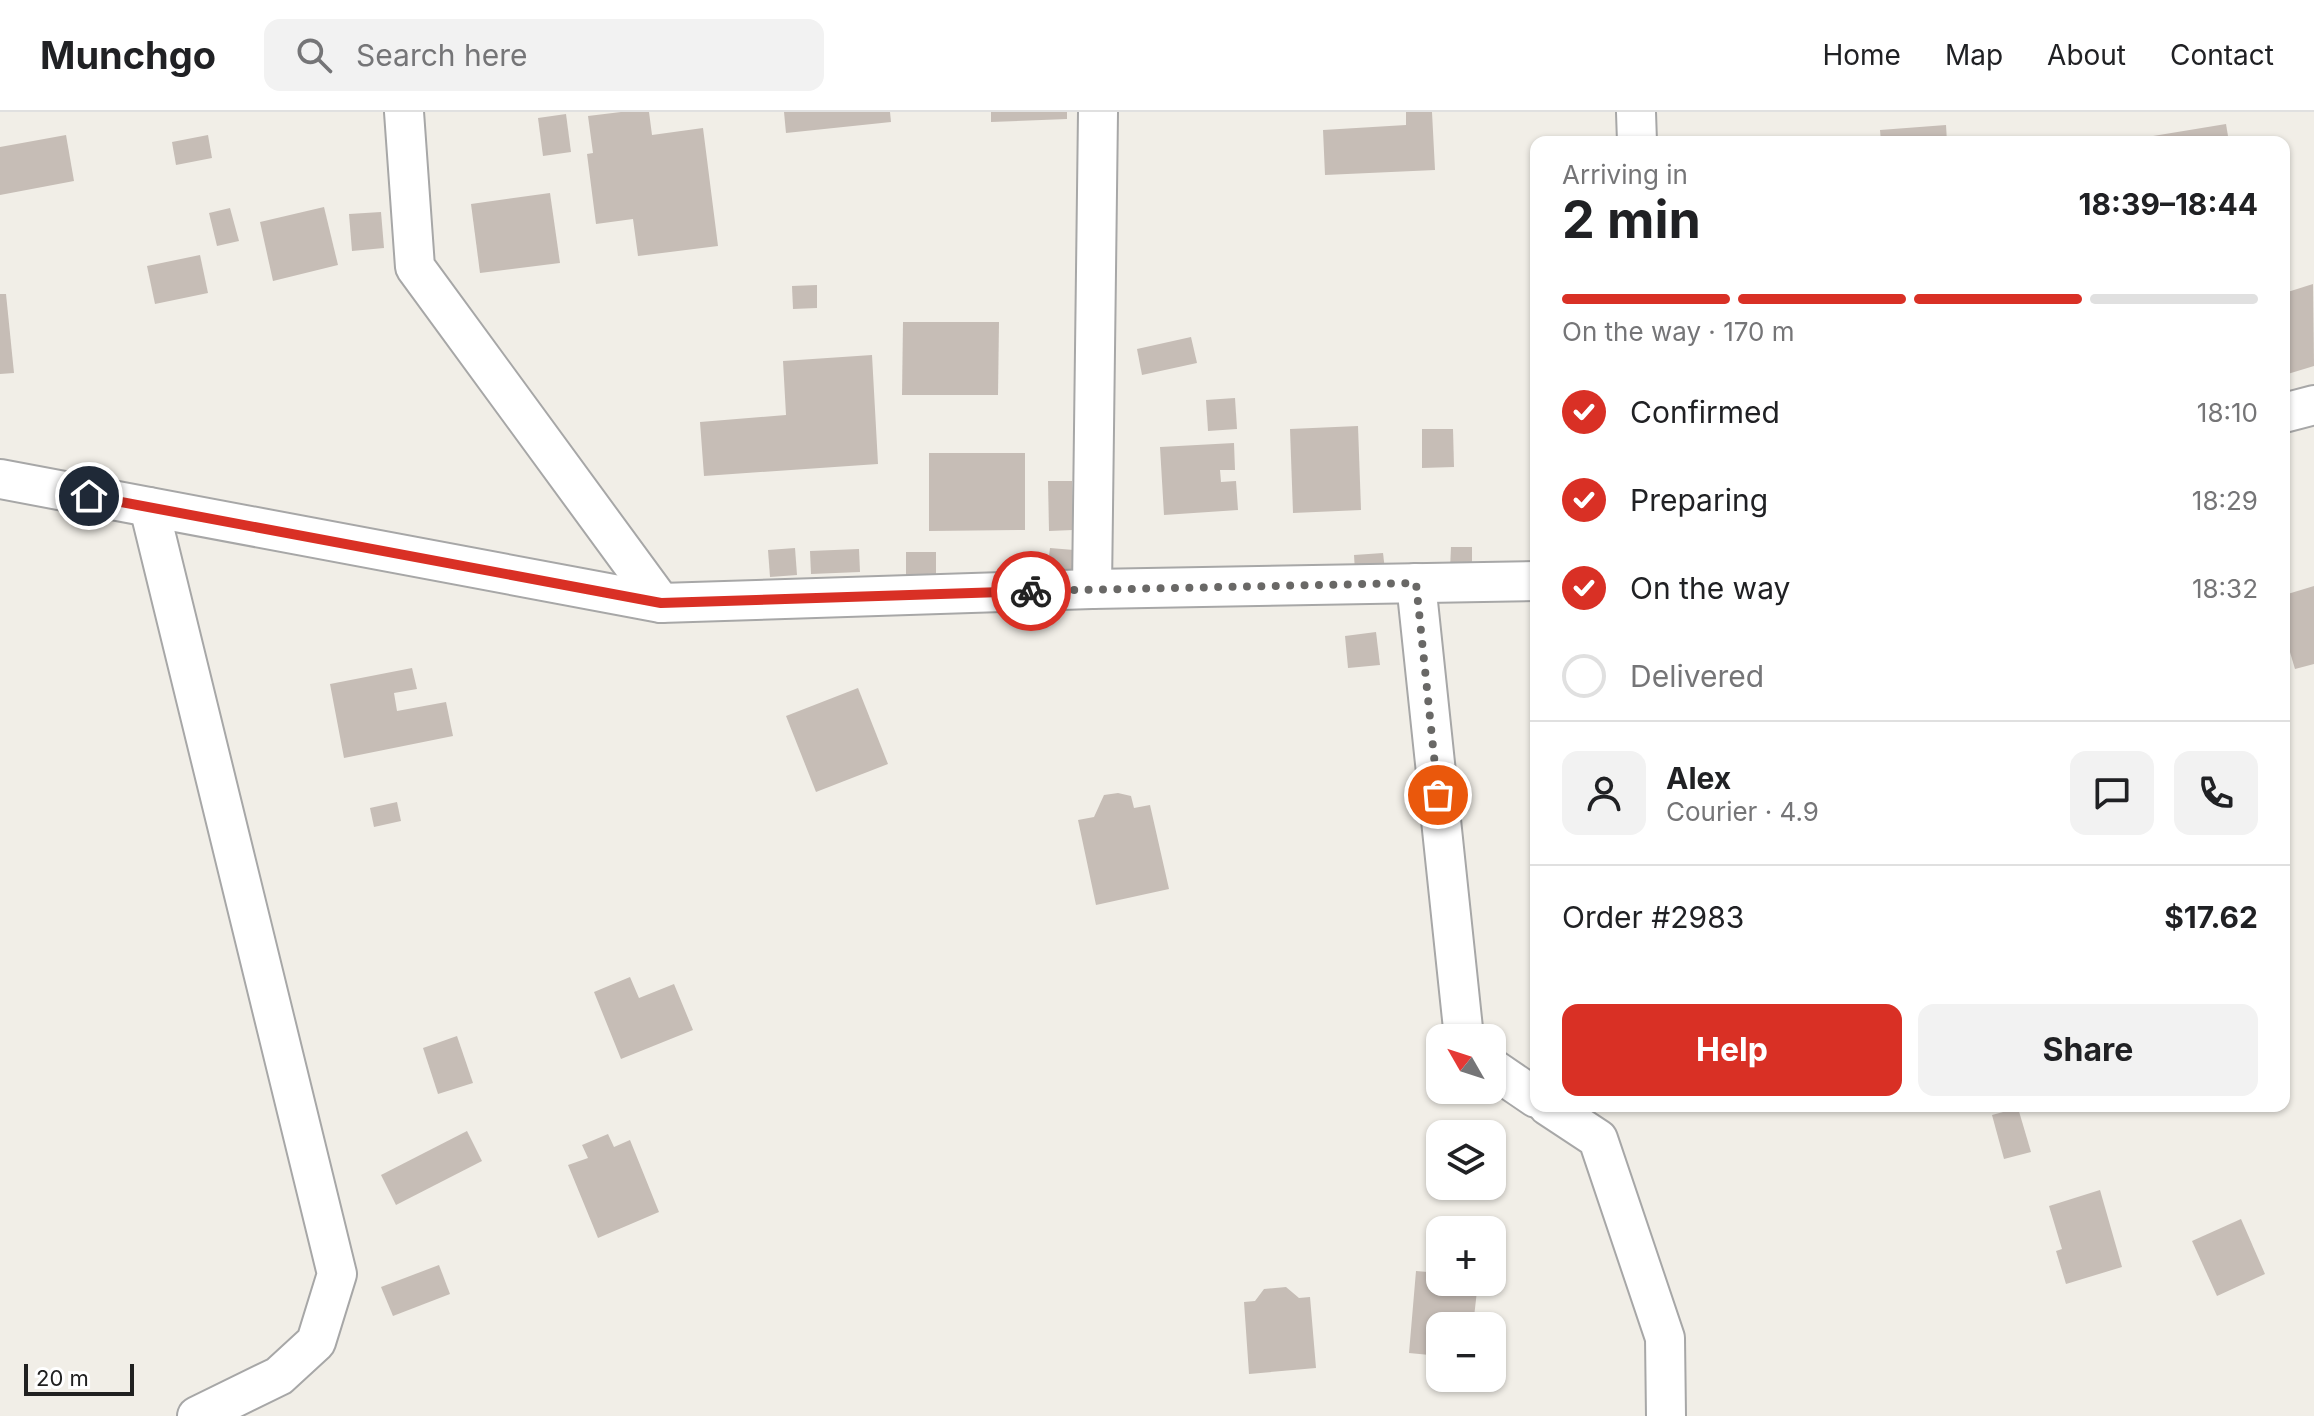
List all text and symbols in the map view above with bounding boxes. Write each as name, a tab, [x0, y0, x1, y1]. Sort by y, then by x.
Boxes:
search box	[264, 19, 824, 91]
text: Munchgo	[40, 32, 216, 78]
icon: search	[292, 33, 336, 77]
text: Search here	[356, 37, 528, 73]
text: Home	[1822, 38, 1901, 72]
text: Map	[1945, 38, 2003, 72]
text: About	[2047, 38, 2126, 72]
text: Contact	[2170, 38, 2274, 72]
text: Arriving in	[1562, 159, 1688, 190]
text: 18:39–18:44	[2079, 186, 2258, 222]
text: 2 min	[1562, 188, 1701, 251]
text: On the way · 170 m	[1562, 316, 1795, 347]
icon: check	[1562, 390, 1606, 434]
text: Confirmed	[1630, 394, 1780, 430]
text: 18:10	[2197, 397, 2258, 428]
pin	[55, 462, 123, 530]
icon: home	[67, 474, 111, 518]
icon: check	[1562, 478, 1606, 522]
text: Preparing	[1630, 482, 1768, 518]
text: 18:29	[2192, 485, 2258, 516]
courier	[991, 551, 1071, 631]
icon: check	[1562, 566, 1606, 610]
icon: bike	[1009, 569, 1053, 613]
text: On the way	[1630, 570, 1790, 606]
text: 18:32	[2192, 573, 2258, 604]
text: Delivered	[1630, 658, 1764, 694]
button: person	[1562, 751, 1646, 835]
button: chat	[2070, 751, 2154, 835]
button: phone	[2174, 751, 2258, 835]
text: Alex	[1666, 760, 1731, 796]
pin	[1404, 761, 1472, 829]
icon: bag	[1416, 773, 1460, 817]
text: Courier · 4.9	[1666, 796, 1819, 827]
text: Order #2983	[1562, 899, 1744, 935]
text: $17.62	[2164, 899, 2258, 935]
button: Help	[1562, 1004, 1902, 1096]
button: Share	[1918, 1004, 2258, 1096]
north arrow	[1426, 1024, 1506, 1104]
map controls	[1426, 1024, 1506, 1392]
button: layers	[1426, 1120, 1506, 1200]
button: +	[1426, 1216, 1506, 1296]
button: −	[1426, 1312, 1506, 1392]
scale bar	[24, 1360, 134, 1396]
text: 20 m	[36, 1365, 89, 1391]

